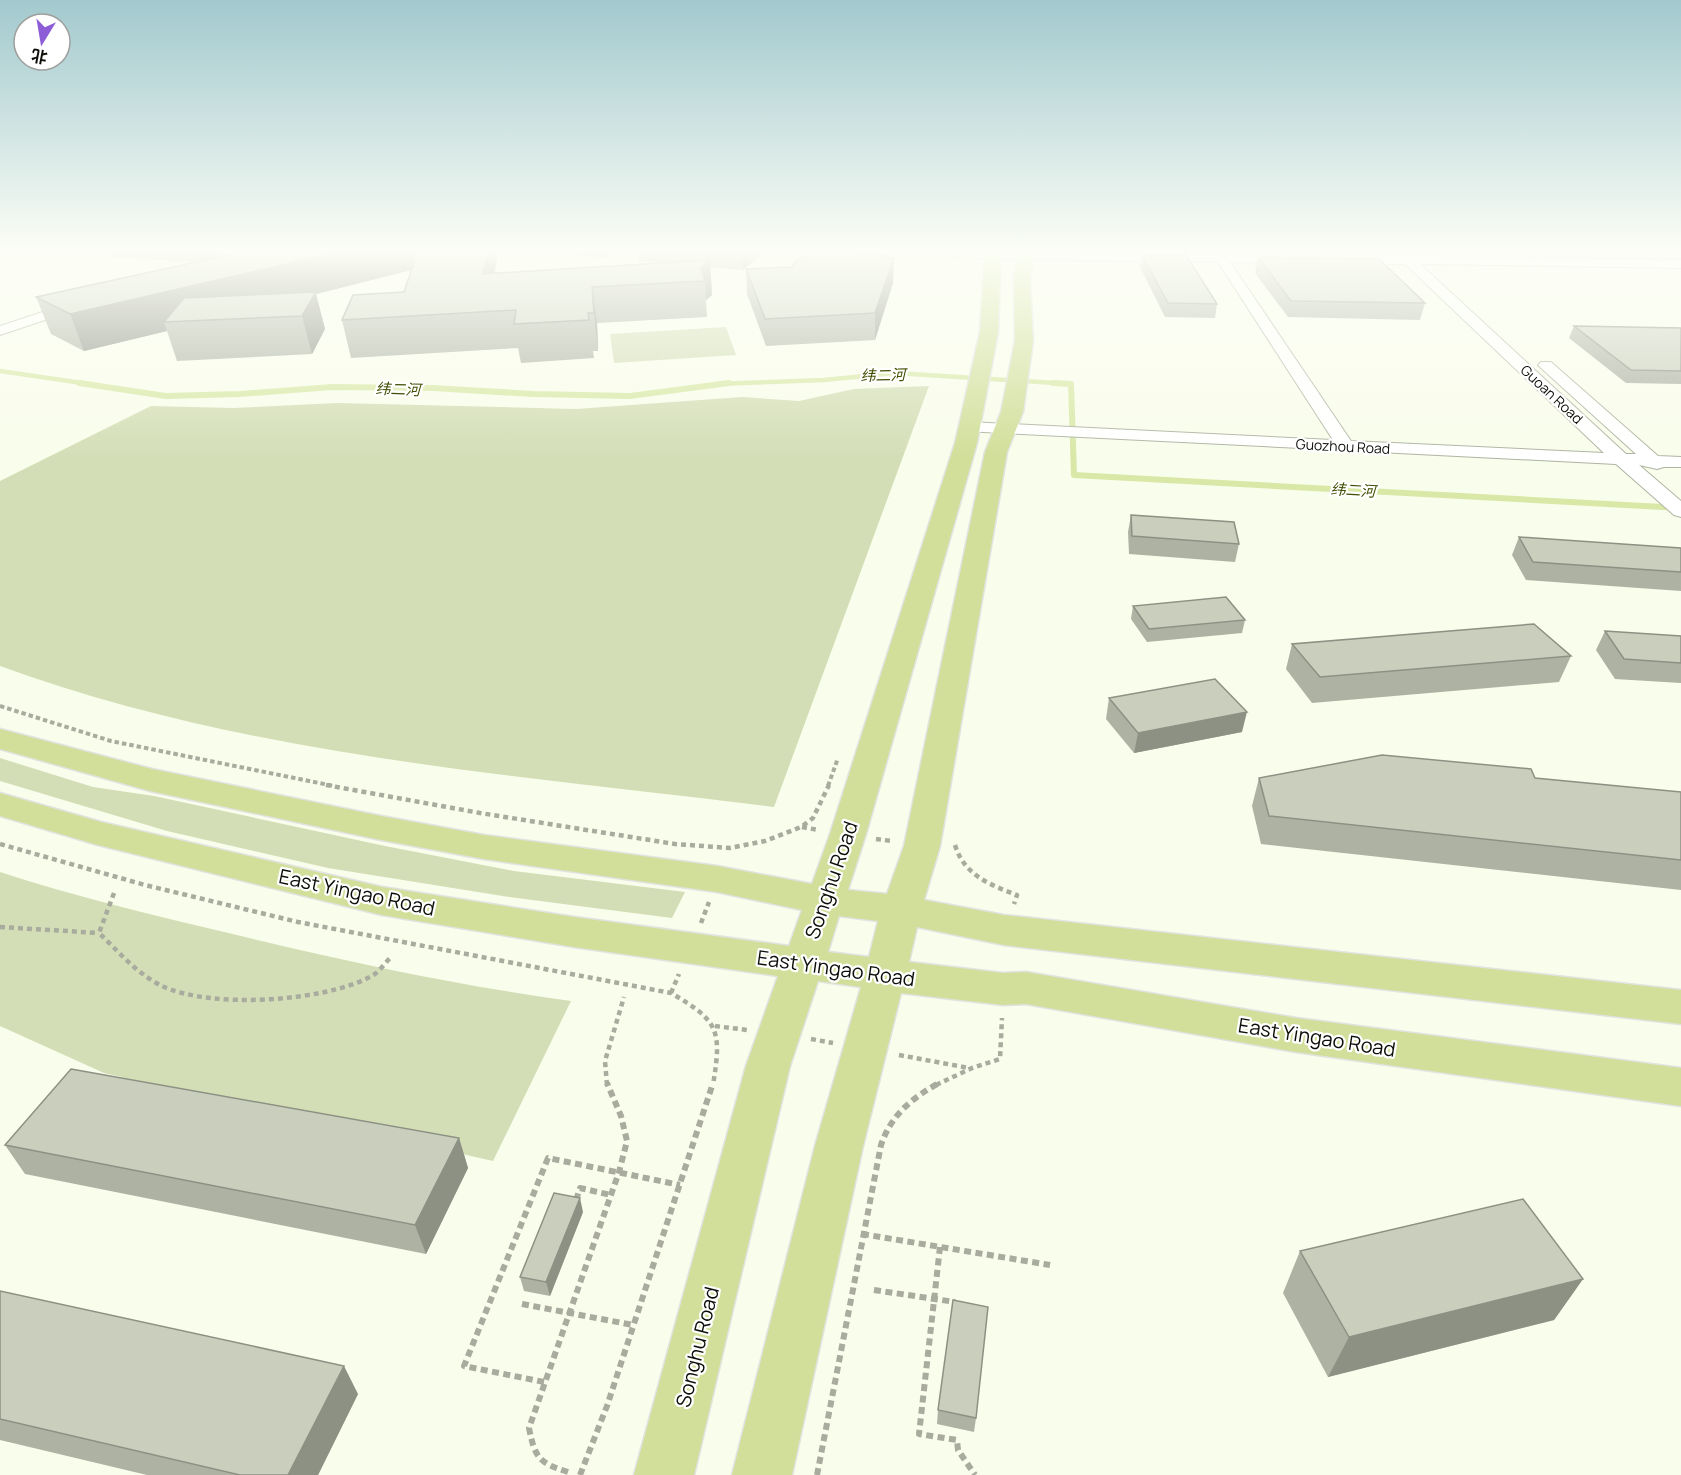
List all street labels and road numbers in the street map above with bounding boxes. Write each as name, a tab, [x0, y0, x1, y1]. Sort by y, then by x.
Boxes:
street label: Guoan Road	[1517, 360, 1587, 428]
street label: Guozhou Road	[1295, 434, 1391, 458]
street label: Songhu Road	[798, 817, 864, 943]
street label: East Yingao Road	[276, 862, 438, 922]
street label: East Yingao Road	[755, 944, 917, 992]
street label: East Yingao Road	[1236, 1011, 1398, 1063]
street label: Songhu Road	[669, 1284, 725, 1410]

